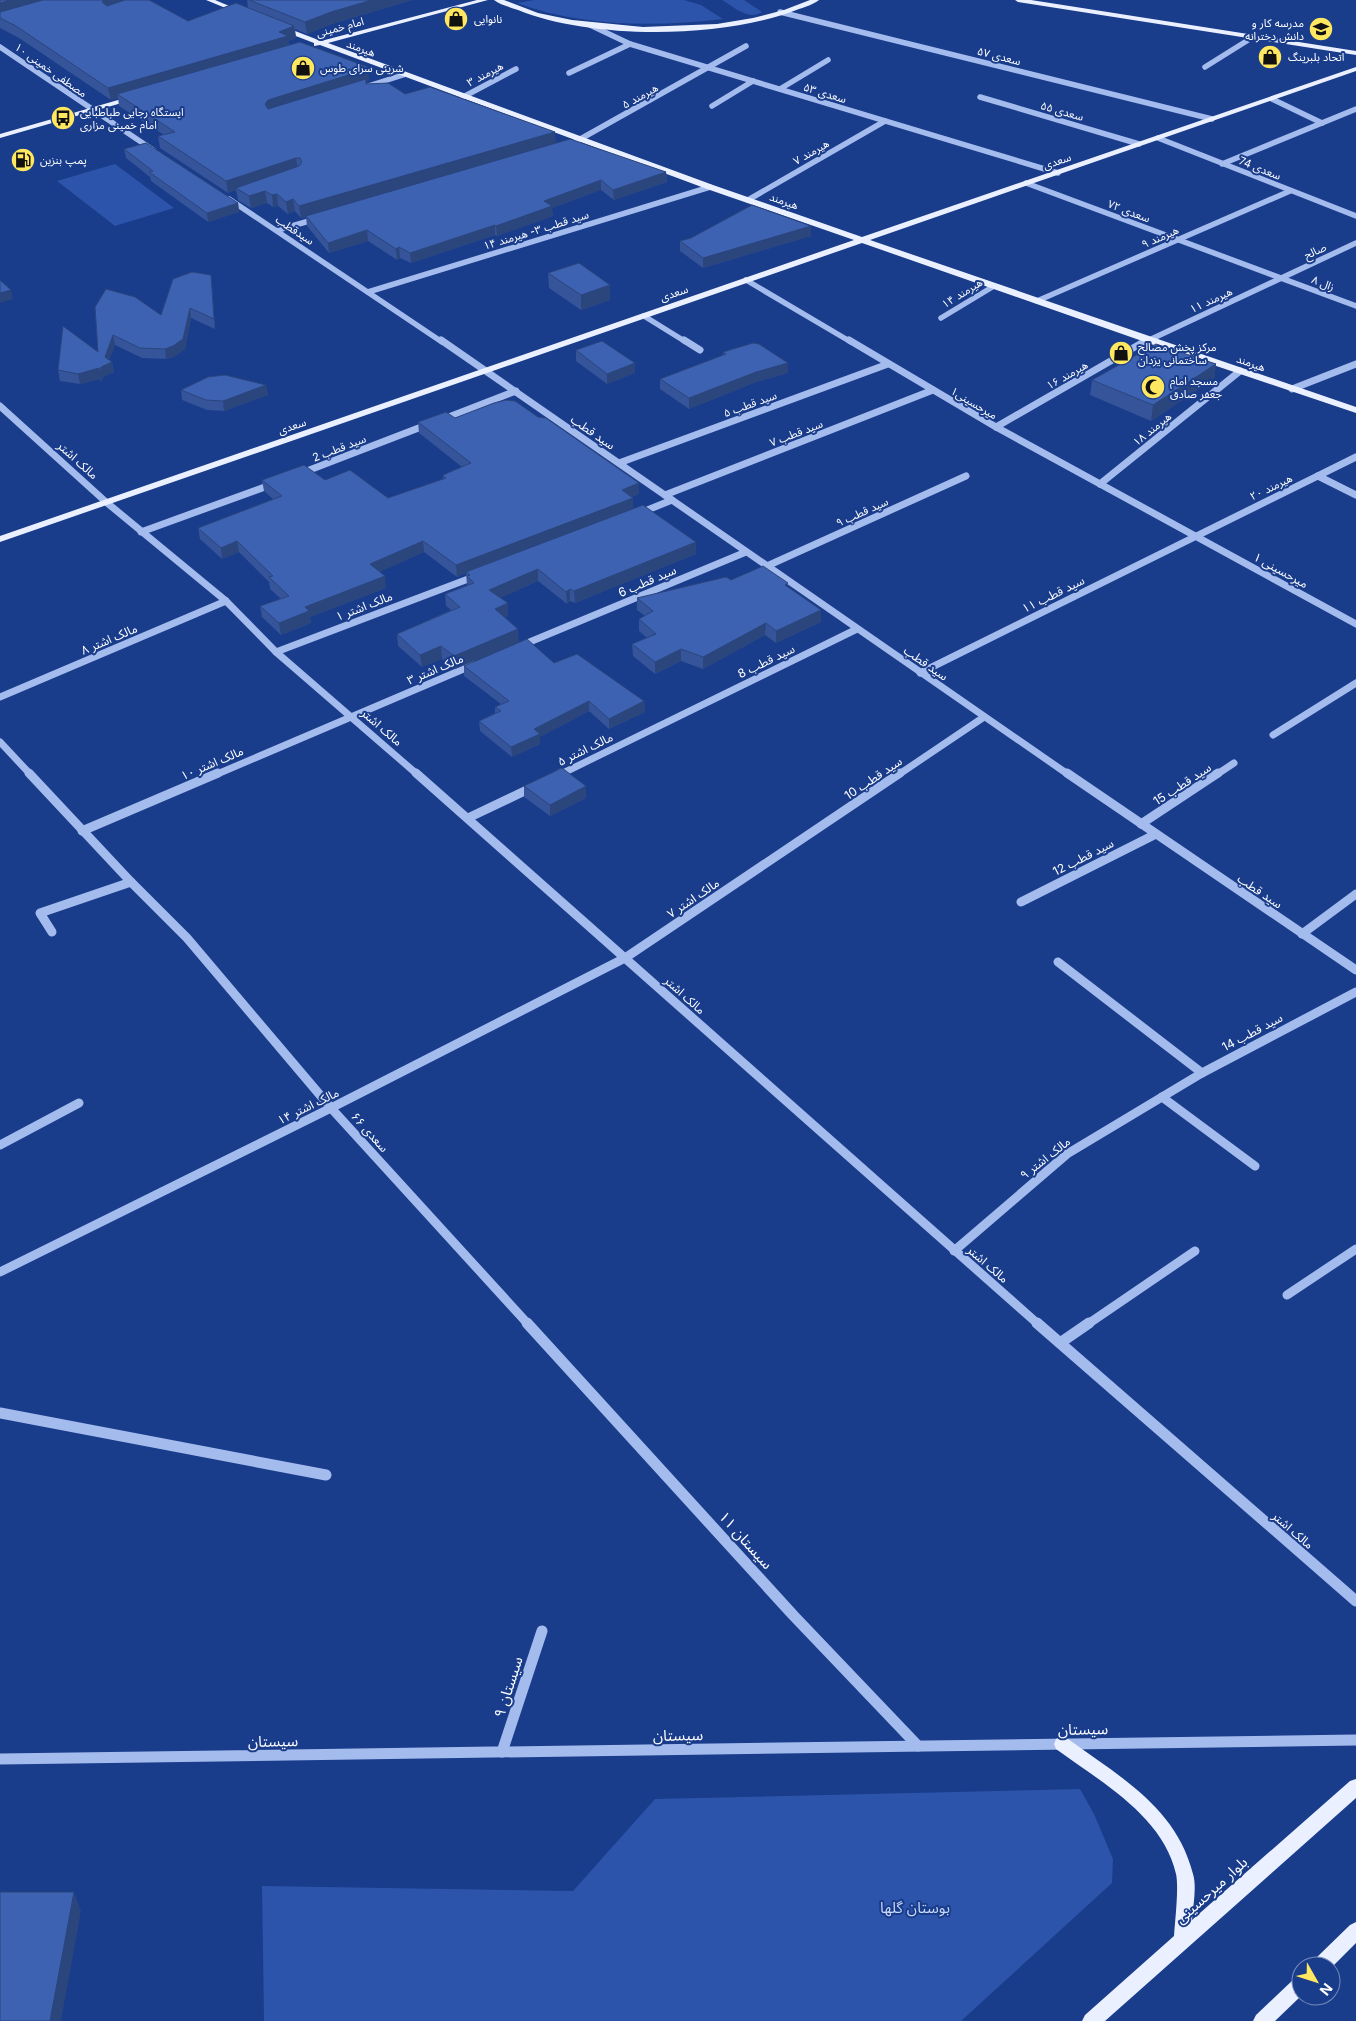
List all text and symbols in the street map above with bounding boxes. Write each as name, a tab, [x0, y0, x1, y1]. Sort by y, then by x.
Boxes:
shop icon: نانوایی	[443, 6, 469, 32]
place label: نانوایی	[474, 12, 502, 26]
street label: امام خمینی	[315, 14, 366, 41]
place label: مدرسه کار و دانش دخترانه	[1245, 16, 1304, 43]
school or university icon: مدرسه کار و دانش دخترانه	[1308, 16, 1334, 42]
street label: هیرمند	[345, 36, 377, 60]
street label: مصطفی خمینی ۱۰	[12, 40, 90, 100]
street label: سعدی ۵۷	[976, 44, 1023, 68]
shop icon: اتحاد بلبرینگ	[1257, 44, 1283, 70]
place label: اتحاد بلبرینگ	[1288, 50, 1344, 64]
shop icon: شرینی سرای طوس	[290, 55, 316, 81]
street label: هیرمند ۳	[464, 59, 506, 89]
place label: شرینی سرای طوس	[320, 61, 404, 75]
street label: هیرمند ۵	[619, 80, 661, 112]
street label: سعدی ۵۳	[802, 80, 849, 106]
street label: سعدی ۵۵	[1039, 98, 1086, 124]
bus stop icon: ایستگاه رجایی طباطبایی امام خمینی مزاری	[50, 105, 76, 131]
place label: ایستگاه رجایی طباطبایی امام خمینی مزاری	[80, 105, 184, 133]
street label: هیرمند ۷	[791, 136, 831, 168]
fuel station icon: پمپ بنزین	[10, 147, 36, 173]
street label: سعدی	[1041, 150, 1073, 172]
place label: پمپ بنزین	[40, 153, 87, 168]
street label: سعدی 74	[1237, 153, 1284, 183]
street label: هیرمند	[768, 190, 800, 213]
street label: سعدی ۷۲	[1106, 197, 1153, 226]
street label: سید قطب ۳- هیرمند ۱۴	[482, 207, 591, 253]
street label: سیدقطب	[273, 212, 317, 248]
street label: هیرمند ۹	[1139, 223, 1181, 251]
street label: صالح	[1302, 240, 1329, 263]
street label: زال ۸	[1310, 272, 1336, 294]
street label: هیرمند ۱۴	[939, 275, 985, 311]
street label: سعدی	[658, 282, 690, 304]
street label: هیرمند ۱۱	[1187, 284, 1235, 316]
shop icon: مرکز پخش مصالح ساختمانی یزدان	[1108, 340, 1134, 366]
place label: مرکز پخش مصالح ساختمانی یزدان	[1138, 340, 1217, 367]
street label: هیرمند	[1235, 352, 1267, 375]
street label: هیرمند ۱۶	[1044, 358, 1090, 392]
mosque icon: مسجد امام جعفر صادق	[1140, 374, 1166, 400]
place label: مسجد امام جعفر صادق	[1170, 374, 1223, 401]
street label: میرحسینی۱	[948, 384, 1000, 423]
street label: سید قطب ۵	[721, 388, 779, 420]
street label: هیرمند ۱۸	[1130, 409, 1174, 449]
street label: سید قطب	[568, 411, 618, 453]
street label: سعدی	[276, 415, 308, 437]
street label: سید قطب ۷	[767, 416, 825, 450]
street label: سید قطب 2	[310, 431, 368, 465]
street label: مالک اشتر	[54, 437, 101, 482]
street label: هیرمند ۲۰	[1248, 471, 1295, 503]
street label: سید قطب ۹	[834, 494, 891, 530]
street label: میرحسینی ۱	[1251, 549, 1311, 591]
street label: سید قطب 6	[616, 562, 678, 600]
street label: سید قطب ۱۱	[1019, 572, 1087, 616]
street label: مالک اشتر ۱	[333, 588, 395, 624]
street label: مالک اشتر ۸	[79, 620, 139, 658]
street label: سید قطب 8	[735, 641, 797, 681]
street label: سید قطب	[901, 642, 951, 684]
street label: مالک اشتر ۳	[405, 650, 465, 688]
street label: مالک اشتر	[358, 704, 406, 749]
street label: مالک اشتر ۵	[555, 729, 615, 769]
street label: مالک اشتر ۱۰	[178, 743, 246, 783]
street label: سید قطب 10	[841, 753, 905, 803]
street label: سید قطب 15	[1150, 760, 1214, 809]
street label: سید قطب 12	[1050, 835, 1116, 879]
street label: سید قطب	[1235, 871, 1285, 912]
street label: مالک اشتر ۷	[664, 875, 722, 921]
street label: مالک اشتر	[661, 972, 708, 1017]
street label: سید قطب 14	[1219, 1010, 1285, 1055]
street label: مالک اشتر ۱۴	[275, 1085, 341, 1127]
street label: سعدی ۶۶	[348, 1109, 392, 1155]
street label: مالک اشتر ۹	[1017, 1134, 1073, 1182]
street label: مالک اشتر	[964, 1241, 1012, 1286]
street label: سیستان ۱۱	[715, 1507, 777, 1573]
street label: مالک اشتر	[1269, 1507, 1317, 1552]
street label: سیستان ۹	[489, 1654, 527, 1720]
street label: سیستان	[1058, 1719, 1109, 1739]
street label: سیستان	[653, 1725, 704, 1745]
street label: سیستان	[248, 1731, 299, 1751]
street label: بلوار میرحسینی	[1171, 1852, 1251, 1928]
park label: بوستان گلها	[880, 1898, 950, 1917]
north arrow	[1291, 1956, 1341, 2006]
text: N	[1317, 1980, 1336, 1999]

